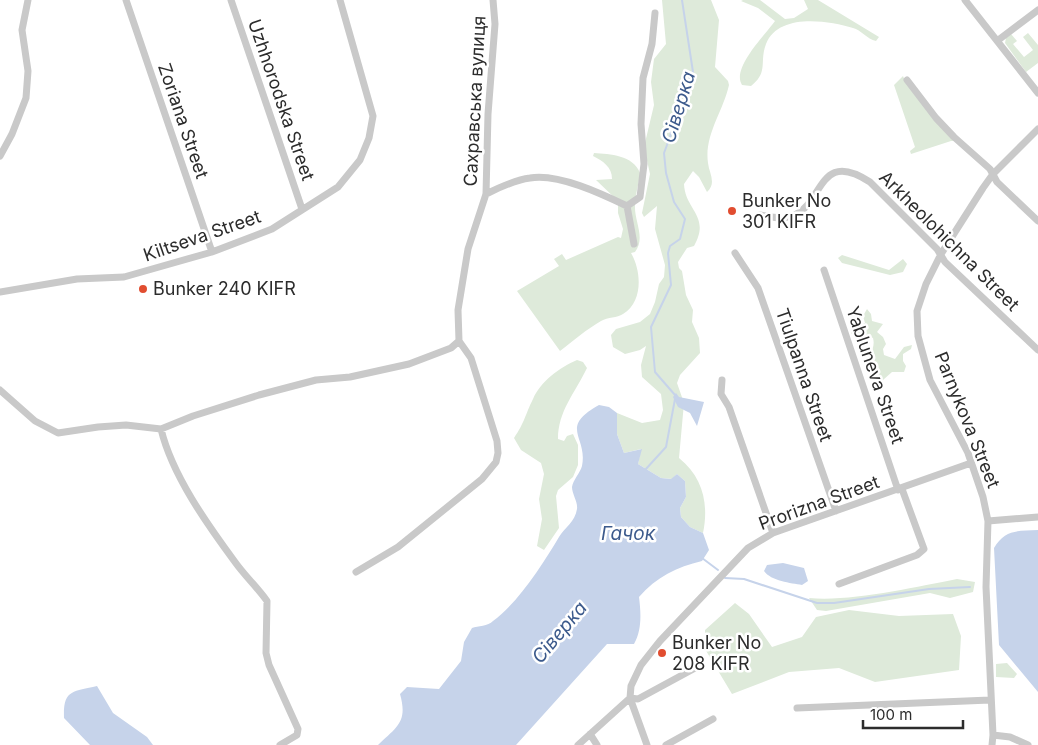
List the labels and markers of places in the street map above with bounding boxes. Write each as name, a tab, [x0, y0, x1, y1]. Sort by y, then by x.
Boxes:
place label: Bunker No 301 KIFR	[742, 190, 831, 232]
marker: Bunker No 301 KIFR	[726, 205, 738, 217]
place label: Bunker 240 KIFR	[153, 278, 296, 299]
marker: Bunker 240 KIFR	[137, 283, 149, 295]
place label: Bunker No 208 KIFR	[672, 632, 761, 674]
marker: Bunker No 208 KIFR	[656, 647, 668, 659]

